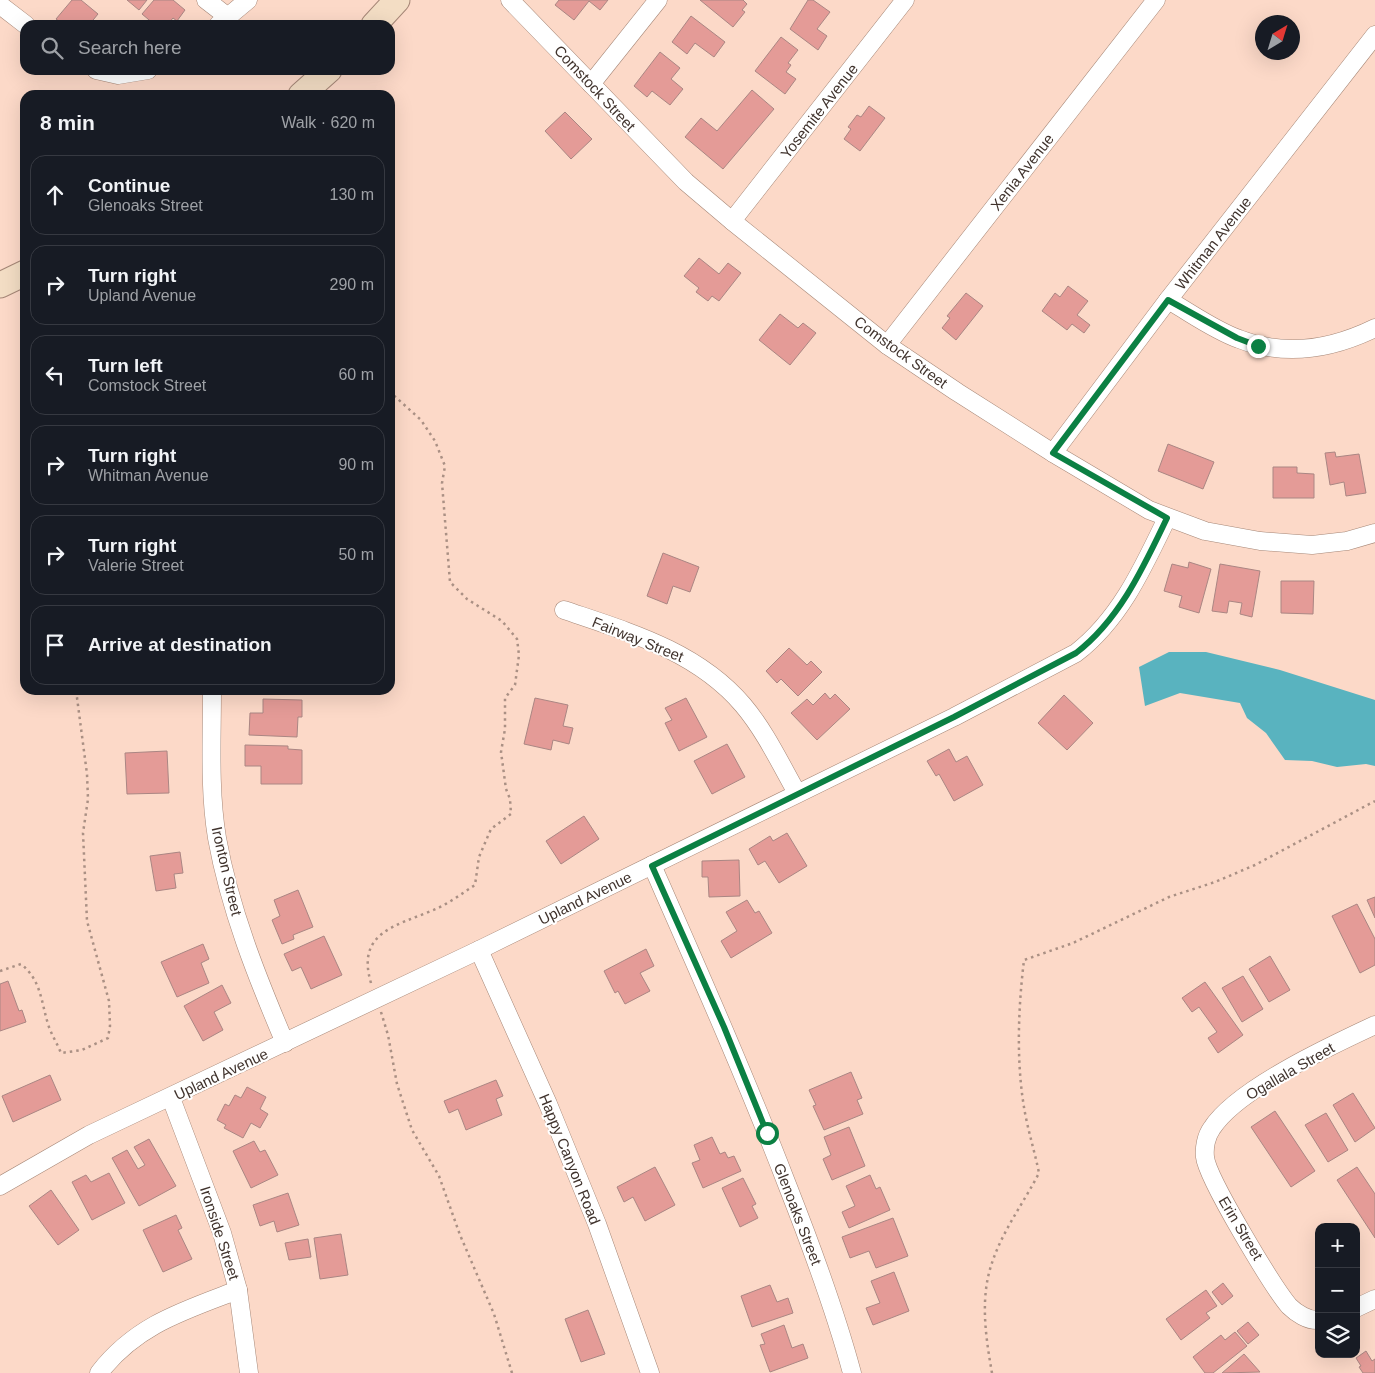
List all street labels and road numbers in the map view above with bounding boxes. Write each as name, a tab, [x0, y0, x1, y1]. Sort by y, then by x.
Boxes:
street label: Comstock Street	[551, 42, 640, 135]
street label: Yosemite Avenue	[777, 60, 861, 162]
street label: Xenia Avenue	[987, 130, 1057, 214]
street label: Whitman Avenue	[1171, 193, 1255, 293]
street label: Comstock Street	[851, 313, 952, 392]
street label: Fairway Street	[590, 613, 687, 665]
street label: Ironton Street	[208, 825, 246, 918]
street label: Upland Avenue	[536, 868, 634, 928]
street label: Ogallala Street	[1243, 1038, 1338, 1103]
street label: Upland Avenue	[171, 1045, 271, 1103]
street label: Happy Canyon Road	[536, 1091, 604, 1227]
street label: Glenoaks Street	[771, 1161, 826, 1268]
street label: Ironside Street	[197, 1184, 243, 1283]
street label: Erin Street	[1215, 1193, 1267, 1263]

